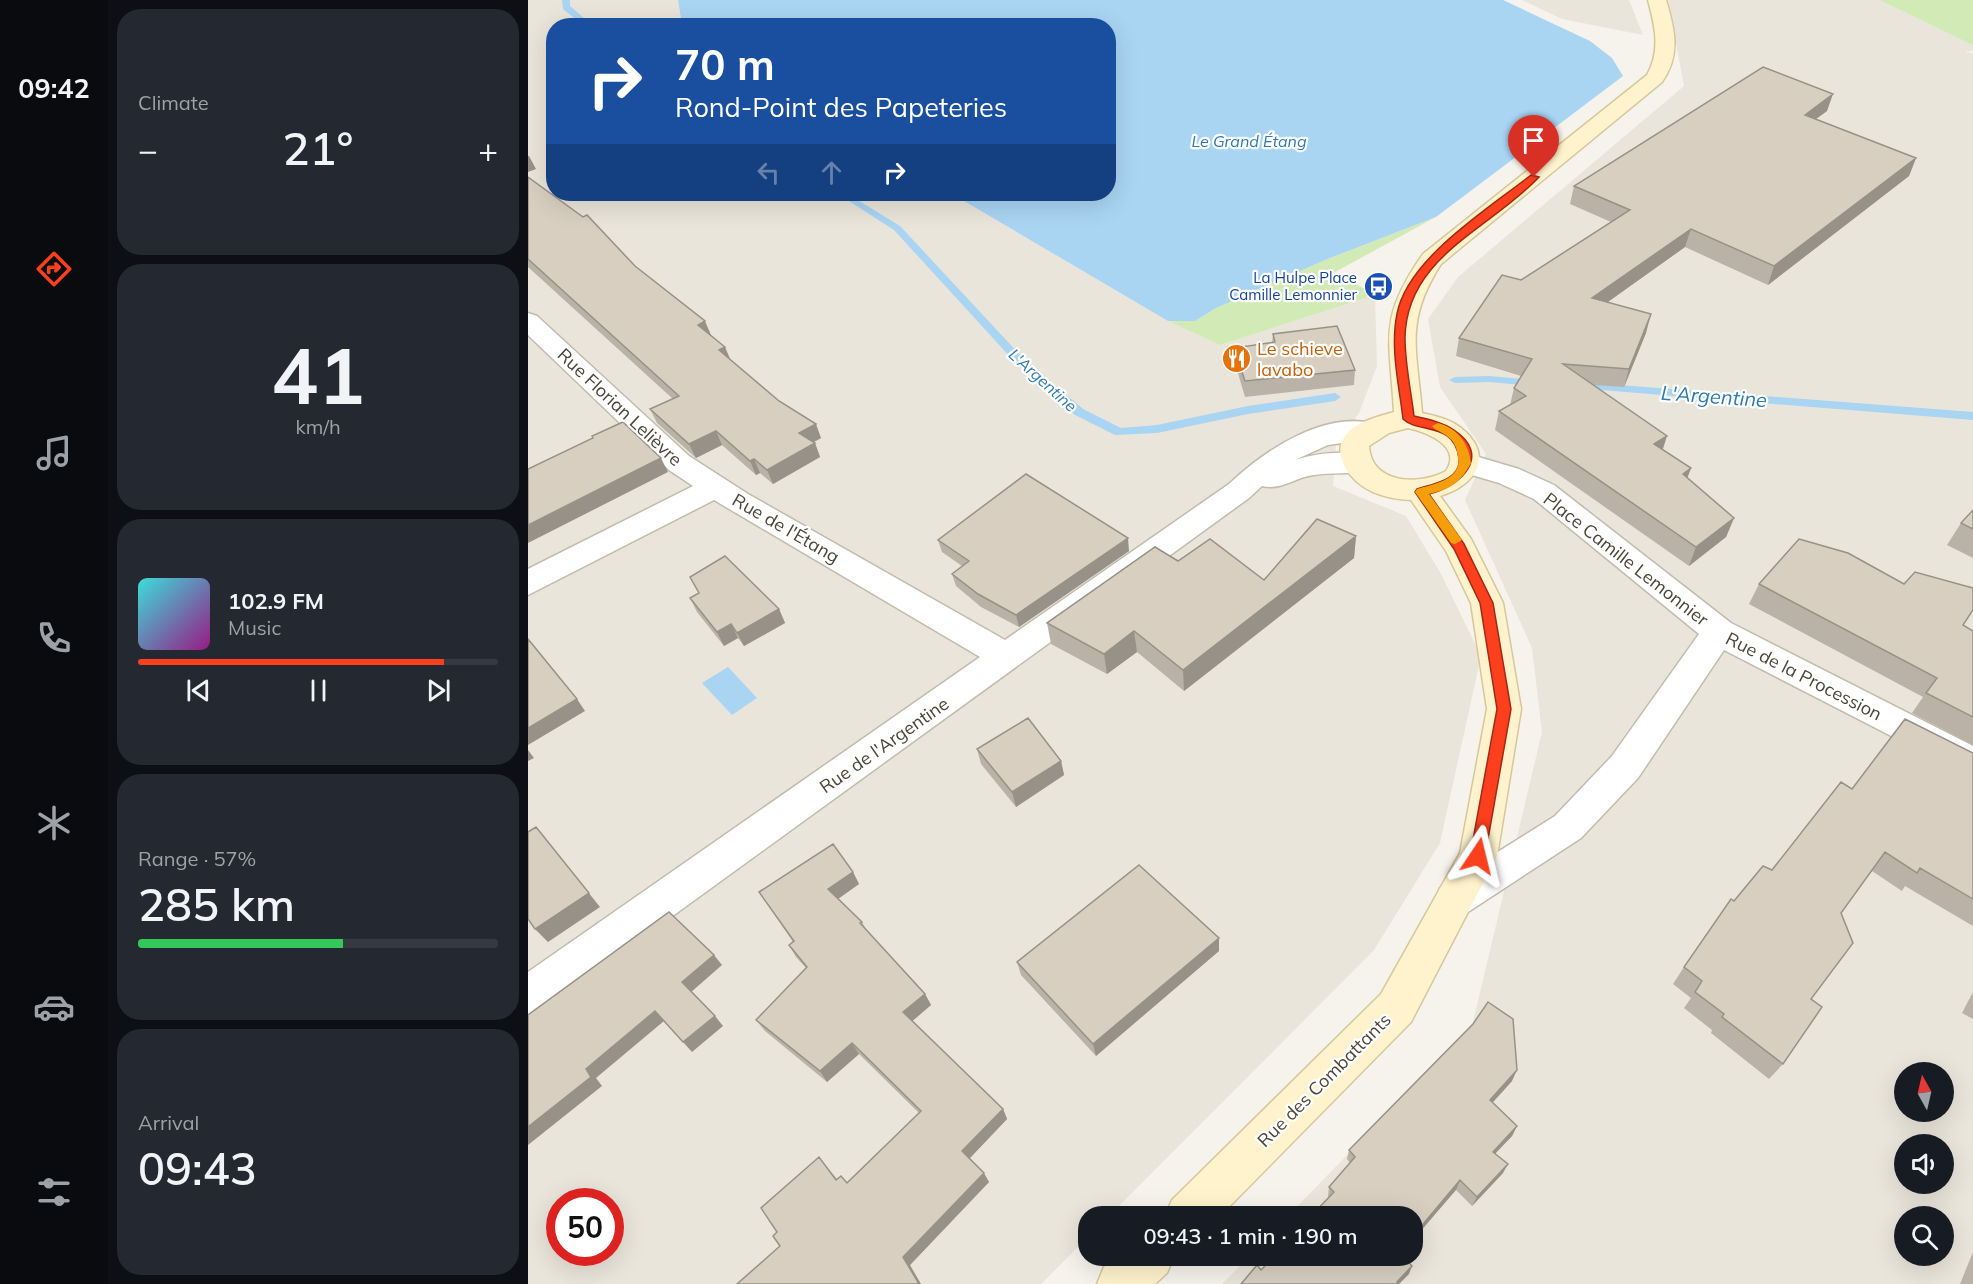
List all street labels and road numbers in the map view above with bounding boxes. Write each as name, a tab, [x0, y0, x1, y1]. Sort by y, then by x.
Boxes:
street label: Rue Florian Lelièvre	[553, 343, 687, 471]
street label: Place Camille Lemonnier	[1539, 487, 1714, 631]
street label: Rue de l'Étang	[728, 488, 844, 568]
street label: Rue de la Procession	[1722, 627, 1886, 725]
street label: Rue de l'Argentine	[815, 692, 953, 798]
street label: Rue des Combattants	[1252, 1008, 1396, 1152]

